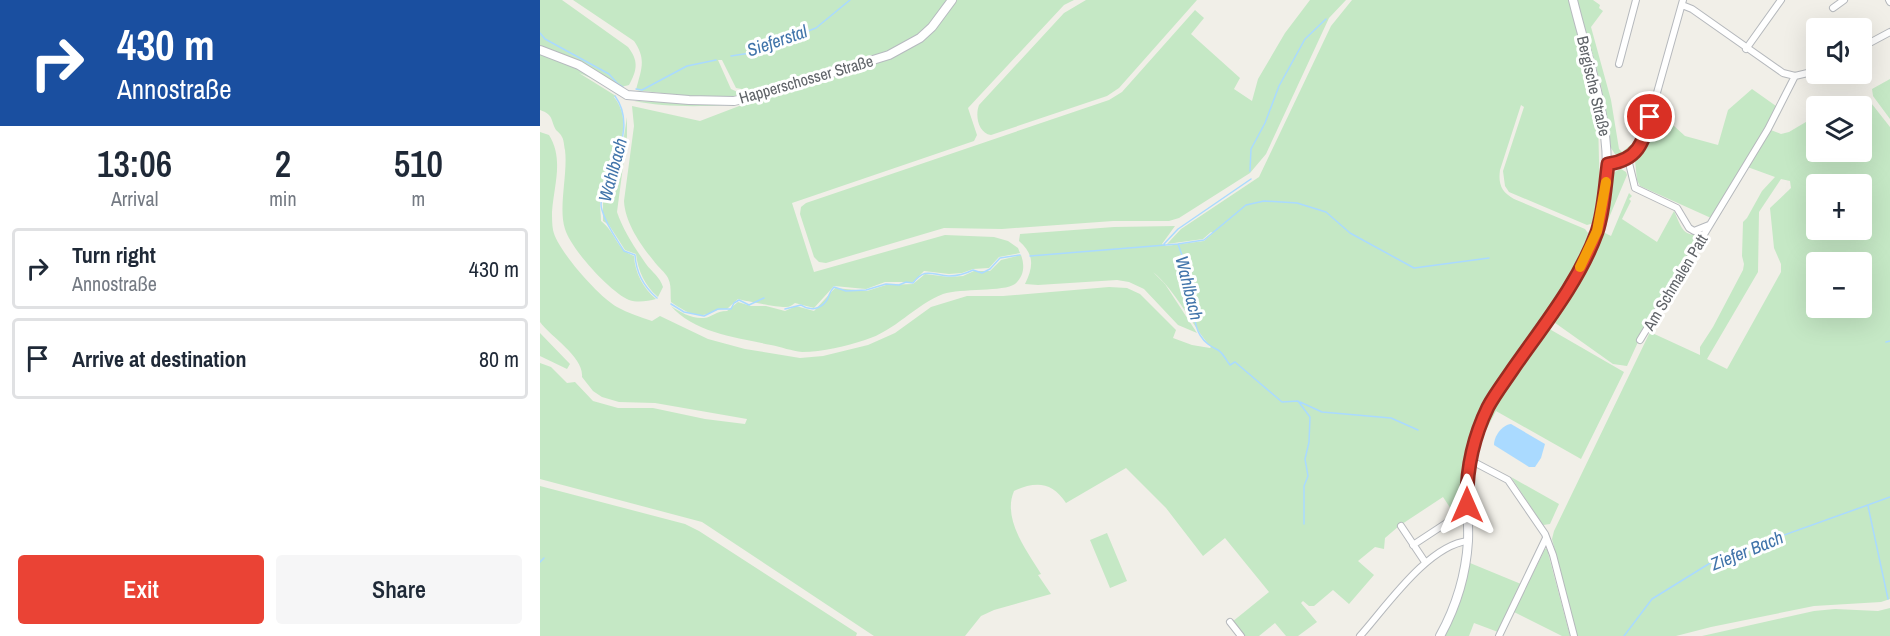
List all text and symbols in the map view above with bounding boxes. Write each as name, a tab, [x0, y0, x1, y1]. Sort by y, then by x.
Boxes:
text: 430 m	[117, 17, 215, 73]
water label: Sieferstal	[743, 18, 811, 62]
map controls	[1806, 18, 1872, 318]
button: sound	[1806, 18, 1872, 84]
icon: right	[18, 24, 96, 102]
street label: Bergische Straße	[1572, 34, 1616, 138]
street label: Happerschosser Straße	[736, 49, 876, 109]
text: Annostraße	[117, 71, 231, 107]
pin	[1624, 91, 1675, 142]
button: layers	[1806, 96, 1872, 162]
icon: arrive	[1633, 100, 1666, 133]
water label: Wahlbach	[592, 135, 633, 205]
text: 13:06	[97, 140, 172, 188]
text: 2	[275, 140, 291, 188]
text: 510	[394, 140, 443, 188]
button: +	[1806, 174, 1872, 240]
text: Arrival	[111, 185, 158, 212]
text: min	[269, 185, 297, 212]
text: m	[411, 185, 425, 212]
street label: Am Schmalen Patt	[1637, 229, 1713, 335]
text: Turn right	[72, 240, 156, 270]
icon: right	[21, 252, 54, 285]
button: −	[1806, 252, 1872, 318]
water label: Wahlbach	[1169, 253, 1210, 323]
text: 430 m	[469, 254, 519, 284]
text: Annostraße	[72, 270, 157, 297]
icon: arrive	[21, 342, 54, 375]
text: Arrive at destination	[72, 344, 246, 374]
text: 80 m	[479, 344, 519, 374]
position arrow	[1435, 473, 1499, 537]
water label: Ziefer Bach	[1706, 525, 1787, 577]
button: Exit	[18, 555, 264, 624]
button: Share	[276, 555, 522, 624]

